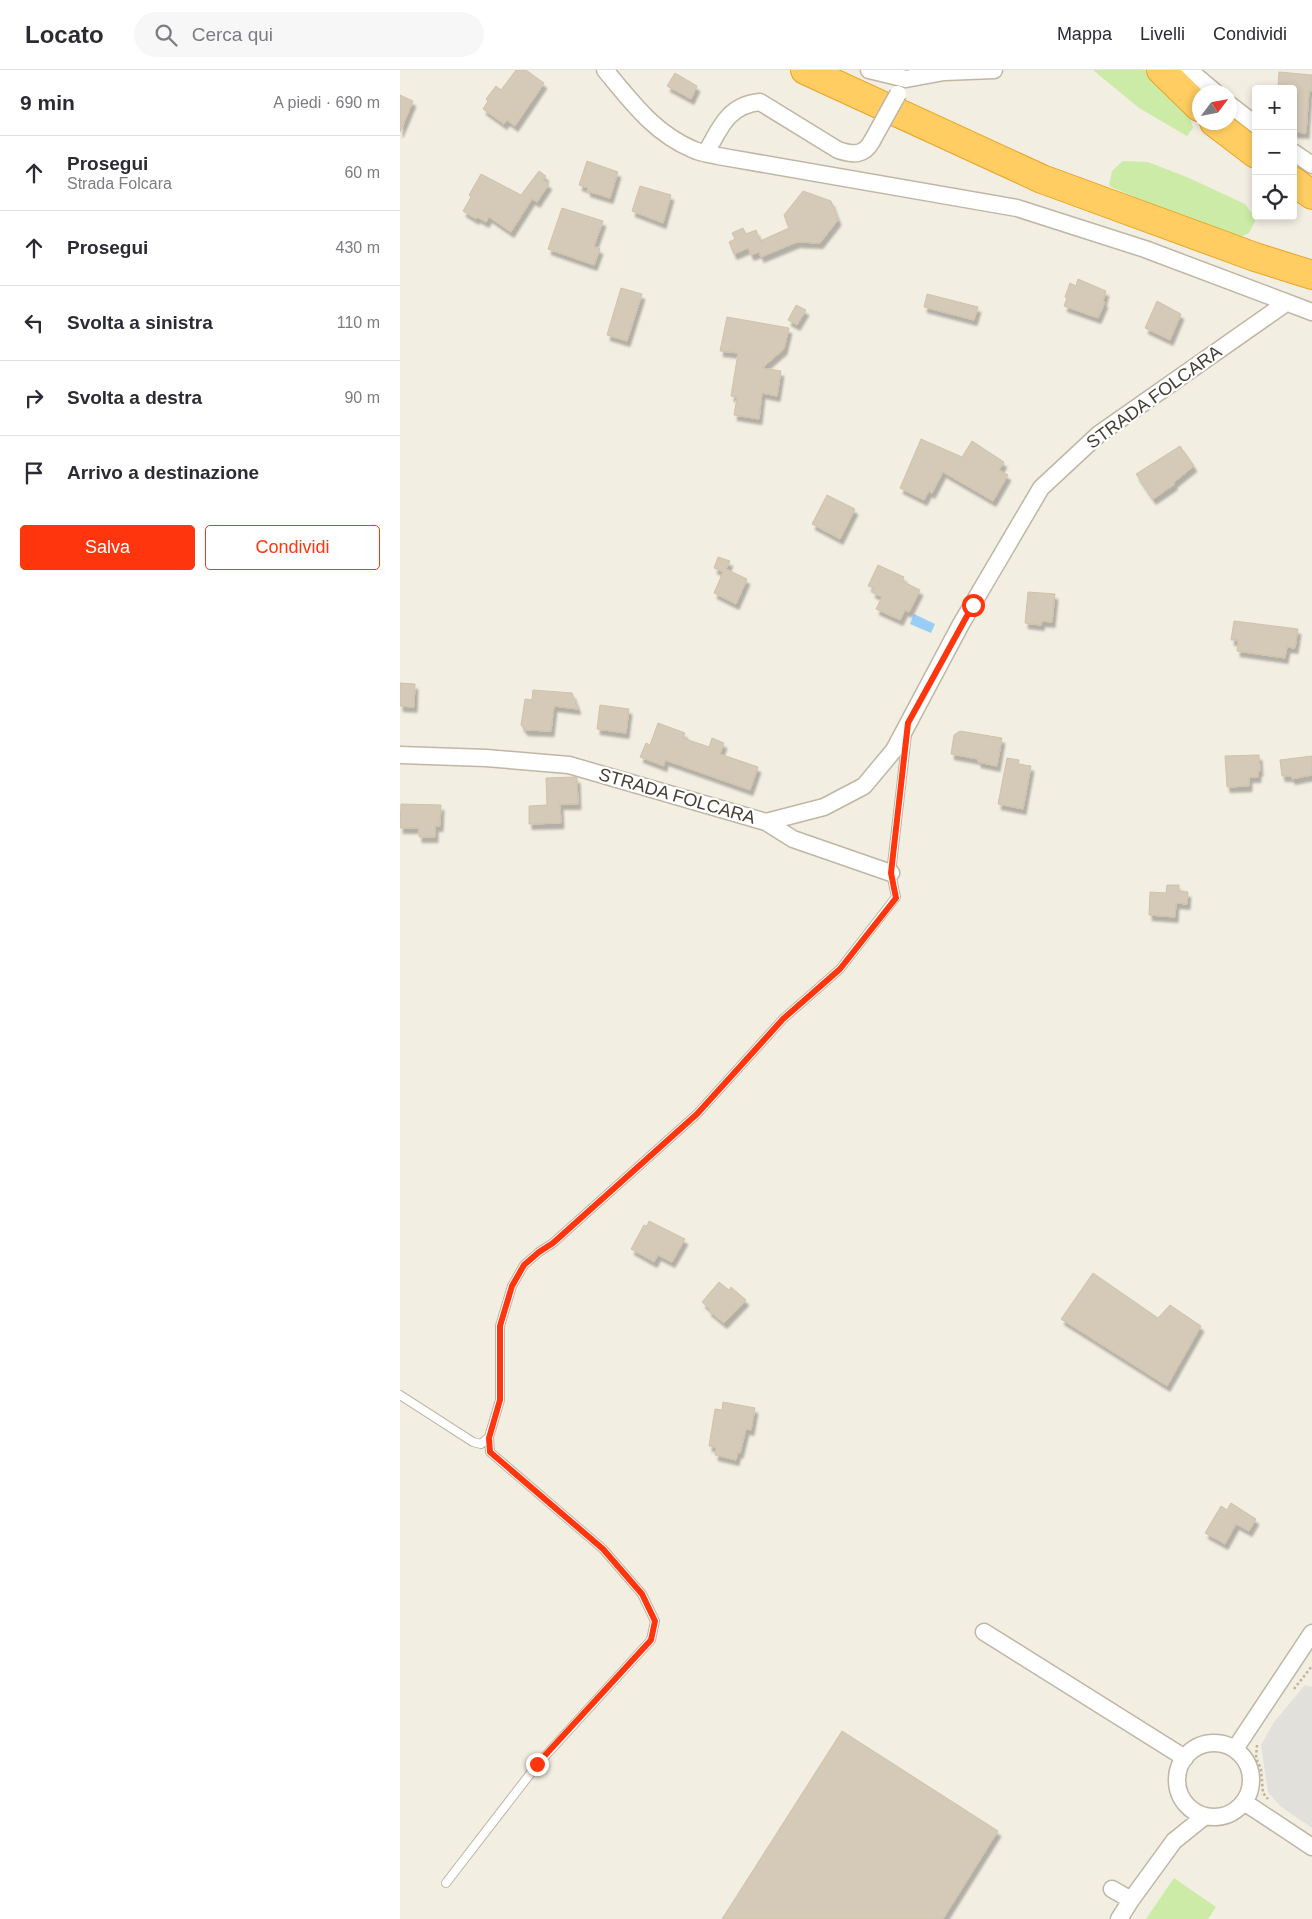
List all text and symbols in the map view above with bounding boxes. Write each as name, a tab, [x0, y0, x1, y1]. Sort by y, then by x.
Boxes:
search box	[134, 12, 484, 57]
text: Locato	[25, 21, 104, 48]
icon: search	[152, 21, 180, 49]
text: Cerca qui	[192, 24, 273, 45]
text: Mappa	[1057, 24, 1112, 44]
text: Livelli	[1140, 24, 1185, 44]
text: Condividi	[1213, 24, 1287, 44]
north arrow	[1192, 85, 1237, 130]
map controls	[1252, 85, 1297, 220]
button: +	[1252, 85, 1297, 130]
text: 9 min	[20, 91, 75, 114]
text: A piedi · 690 m	[273, 94, 380, 111]
button: −	[1252, 130, 1297, 175]
text: Prosegui	[67, 153, 148, 174]
icon: ahead	[20, 159, 48, 187]
text: 60 m	[344, 164, 380, 181]
text: Strada Folcara	[67, 175, 172, 192]
button: locate	[1252, 175, 1297, 220]
icon: ahead	[20, 234, 48, 262]
text: Prosegui	[67, 237, 148, 258]
text: 430 m	[336, 239, 380, 256]
icon: left	[20, 309, 48, 337]
text: Svolta a sinistra	[67, 312, 213, 333]
text: 110 m	[337, 314, 380, 331]
street label: STRADA FOLCARA	[1083, 341, 1225, 453]
icon: right	[20, 384, 48, 412]
text: Svolta a destra	[67, 387, 202, 408]
text: 90 m	[344, 389, 380, 406]
icon: arrive	[20, 459, 48, 487]
text: Arrivo a destinazione	[67, 462, 259, 483]
button: Salva	[20, 525, 195, 570]
button: Condividi	[205, 525, 380, 570]
route start	[962, 594, 985, 617]
street label: STRADA FOLCARA	[596, 764, 758, 828]
route end	[526, 1753, 549, 1776]

